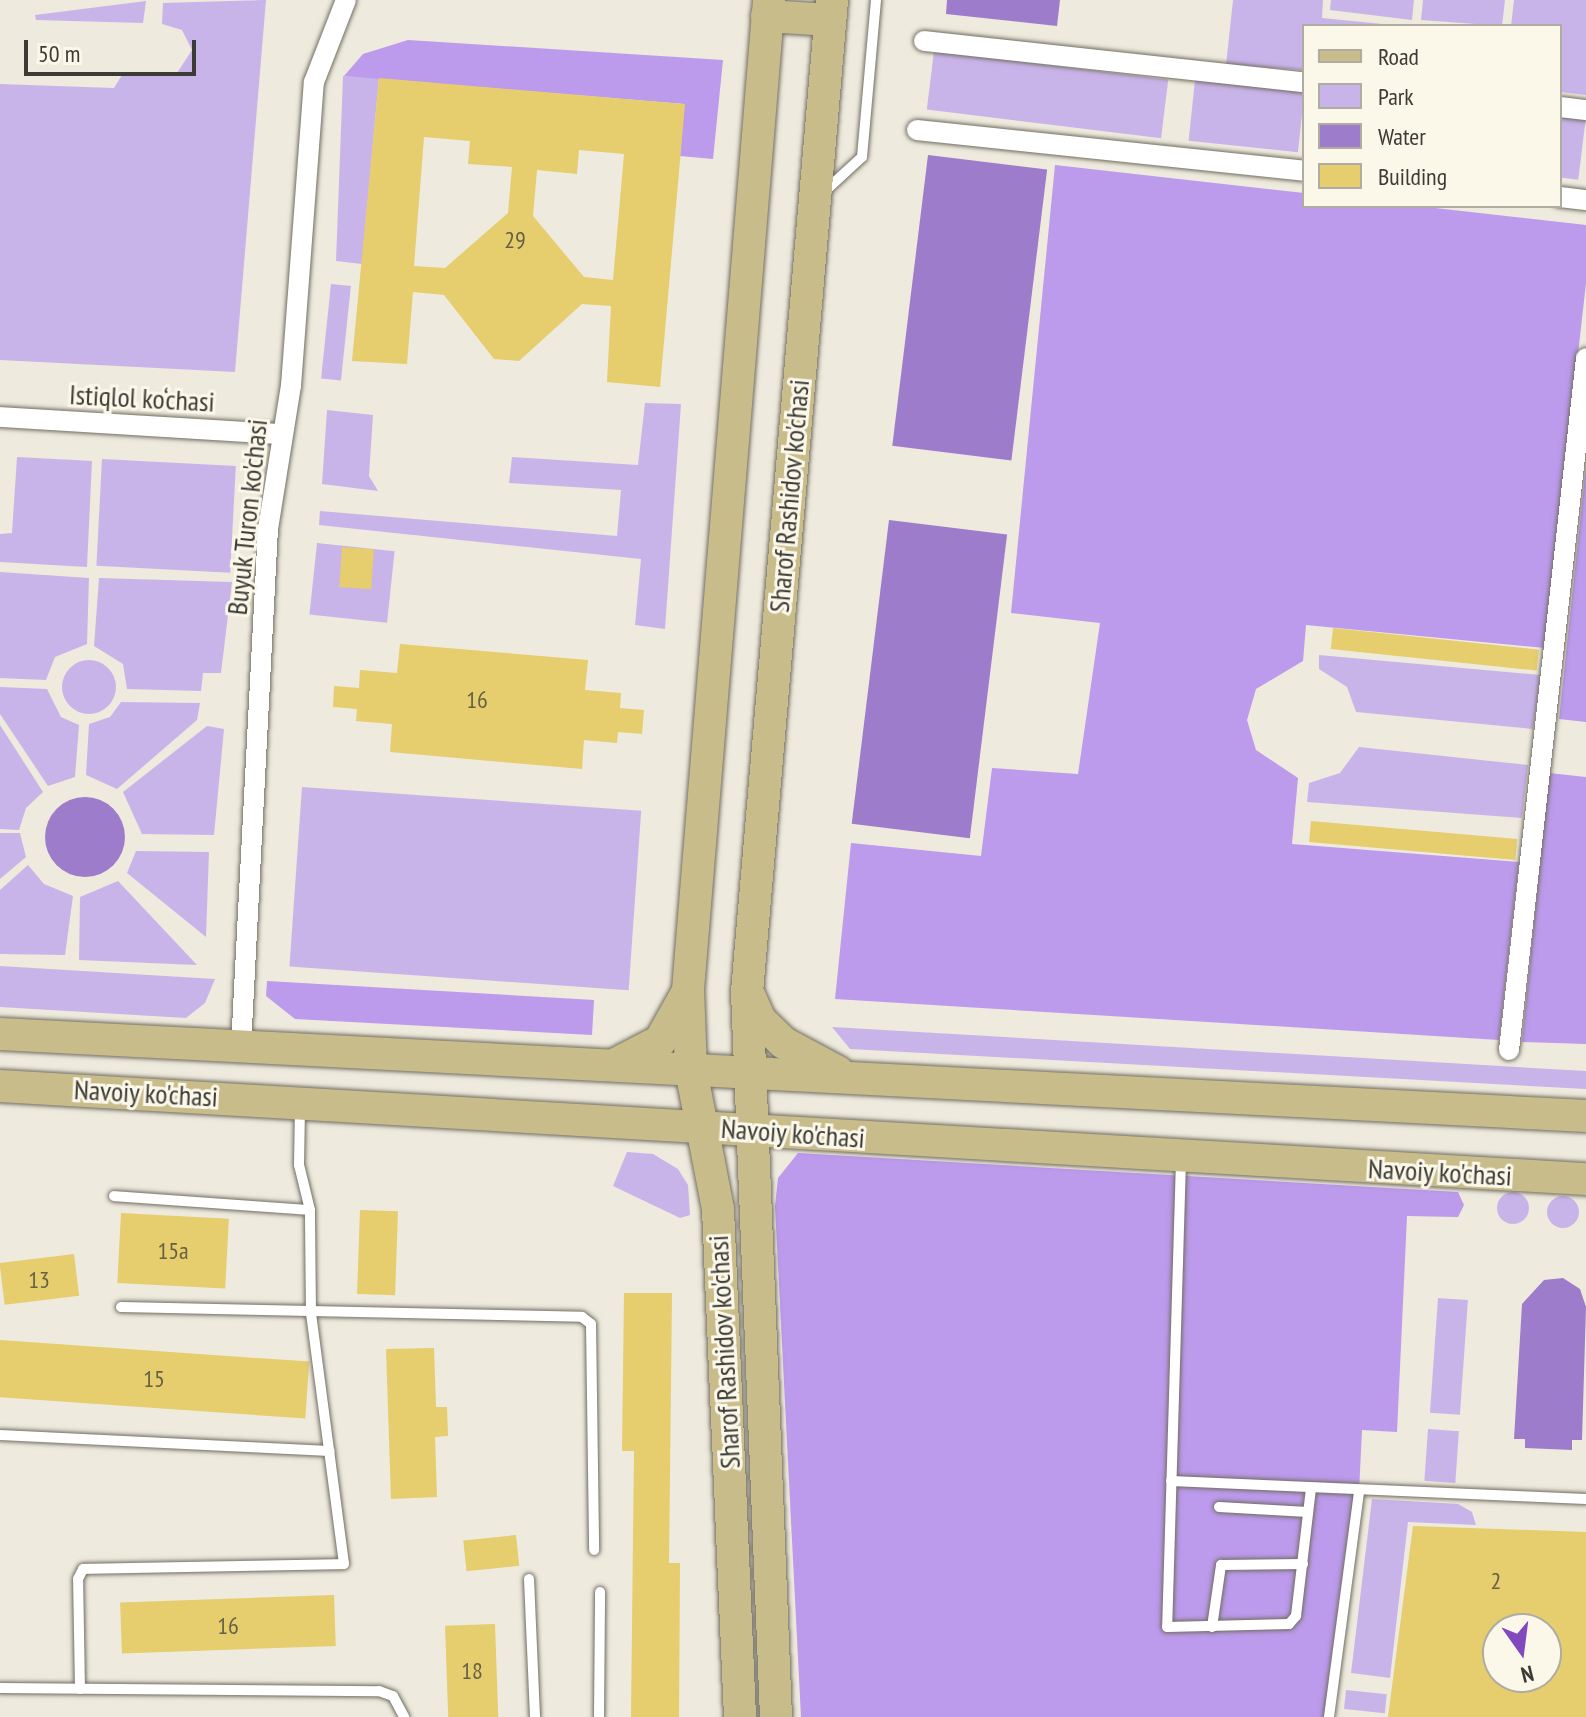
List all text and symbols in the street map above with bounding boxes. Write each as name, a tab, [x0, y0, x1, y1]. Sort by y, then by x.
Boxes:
scale bar	[28, 24, 200, 74]
legend	[1302, 24, 1562, 208]
text: 50 m	[38, 38, 80, 69]
text: Road	[1378, 41, 1419, 72]
text: Park	[1378, 81, 1414, 112]
text: Water	[1378, 121, 1426, 152]
text: Building	[1378, 161, 1447, 192]
house number: 29	[504, 226, 526, 254]
street label: Istiqlol ko‘chasi	[68, 377, 216, 419]
street label: Sharof Rashidov ko'chasi	[762, 378, 816, 614]
street label: Buyuk Turon ko'chasi	[220, 417, 274, 617]
house number: 16	[466, 686, 488, 714]
street label: Navoiy ko'chasi	[73, 1072, 219, 1114]
street label: Navoiy ko'chasi	[720, 1111, 866, 1155]
street label: Navoiy ko'chasi	[1367, 1151, 1513, 1193]
street label: Sharof Rashidov ko'chasi	[701, 1234, 747, 1470]
house number: 15a	[157, 1237, 189, 1265]
house number: 13	[28, 1266, 50, 1294]
house number: 15	[143, 1365, 165, 1393]
house number: 2	[1491, 1567, 1501, 1595]
house number: 16	[217, 1612, 239, 1640]
north arrow	[1482, 1613, 1562, 1693]
house number: 18	[461, 1657, 483, 1685]
text: N	[1518, 1659, 1536, 1689]

